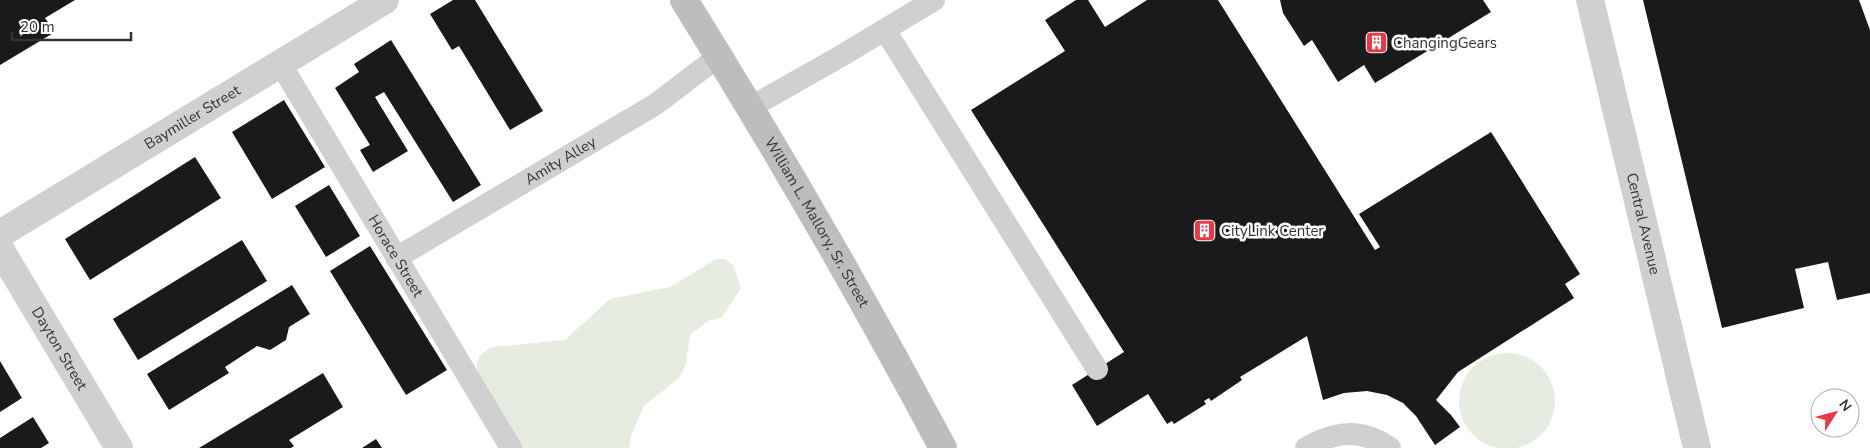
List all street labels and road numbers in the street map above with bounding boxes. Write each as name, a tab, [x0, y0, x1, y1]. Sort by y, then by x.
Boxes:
street label: Baymiller Street	[140, 80, 245, 154]
street label: Amity Alley	[521, 132, 600, 190]
street label: William L. Mallory, Sr. Street	[760, 134, 874, 311]
street label: Central Avenue	[1622, 171, 1665, 277]
street label: Horace Street	[363, 211, 429, 301]
street label: Dayton Street	[27, 303, 93, 395]

